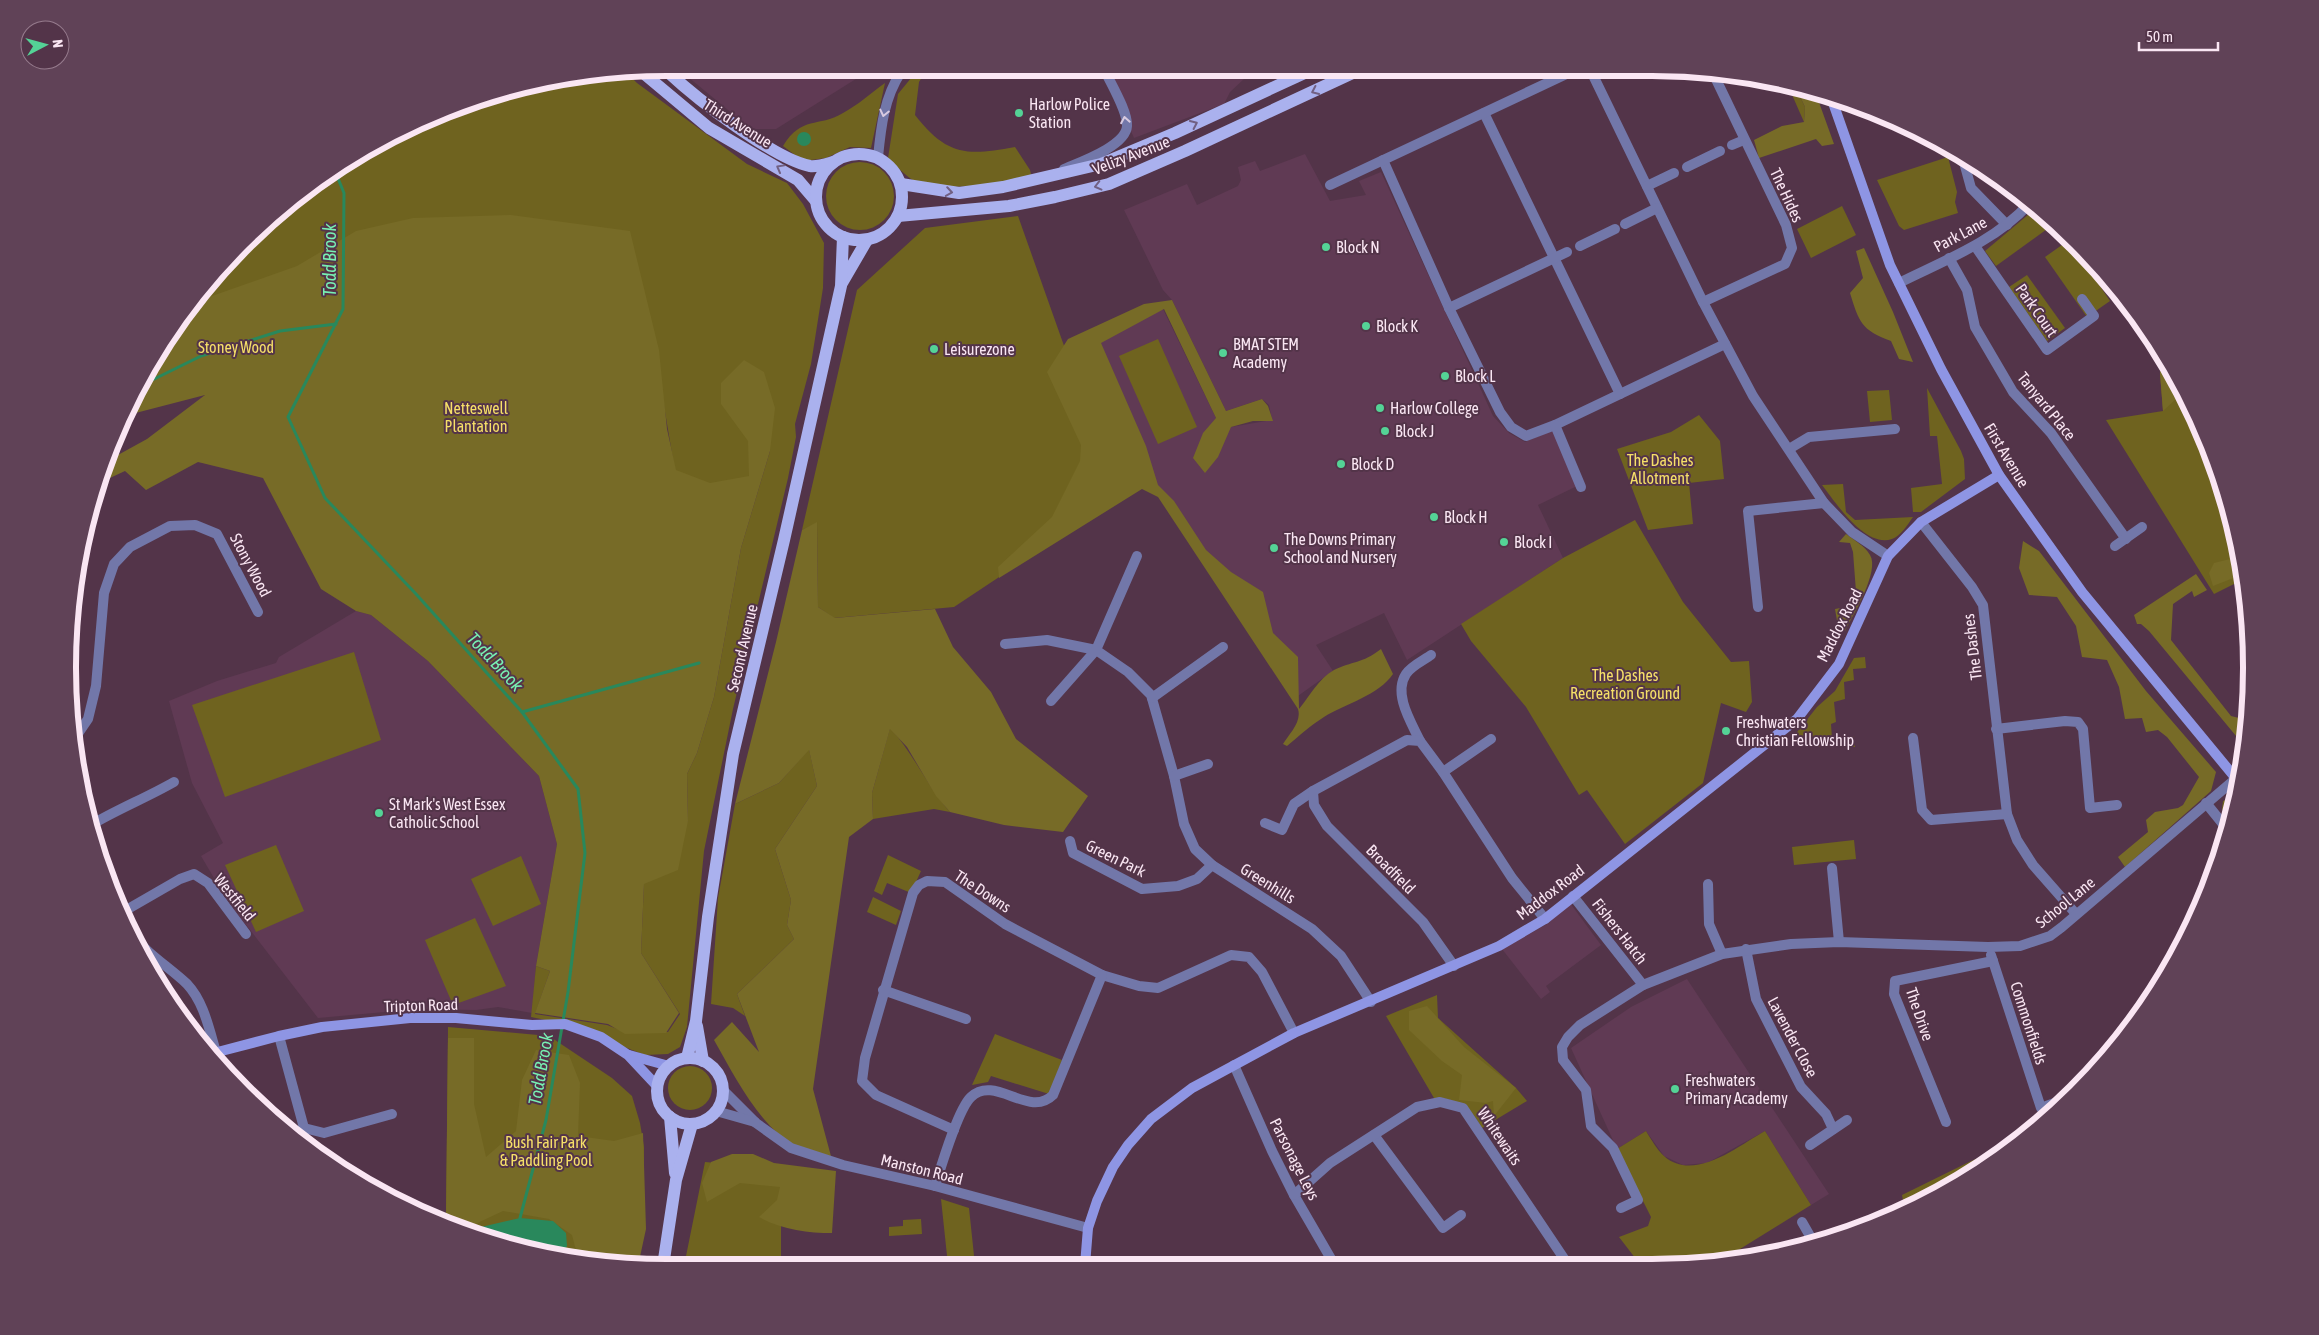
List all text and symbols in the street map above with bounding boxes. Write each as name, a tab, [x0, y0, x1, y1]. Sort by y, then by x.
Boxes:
north arrow	[20, 20, 70, 70]
scale bar	[2139, 20, 2218, 52]
text: 50 m	[2146, 28, 2173, 45]
text: N	[50, 39, 66, 49]
one-way arrow	[1311, 84, 1320, 95]
street label: Third Avenue	[701, 95, 775, 151]
place label: Harlow Police Station	[1029, 95, 1110, 131]
marker: Harlow Police Station	[1013, 107, 1025, 119]
one-way arrow	[879, 108, 890, 117]
one-way arrow	[1120, 116, 1130, 125]
one-way arrow	[1189, 120, 1198, 131]
street label: Velizy Avenue	[1090, 132, 1173, 179]
one-way arrow	[777, 165, 786, 175]
street label: The Hides	[1767, 165, 1807, 225]
one-way arrow	[1094, 180, 1103, 191]
one-way arrow	[945, 186, 954, 196]
street label: Park Lane	[1930, 213, 1990, 255]
water label: Todd Brook	[319, 222, 340, 296]
place label: Block N	[1336, 238, 1380, 256]
marker: Block N	[1320, 241, 1332, 253]
street label: Park Court	[2012, 280, 2062, 340]
place label: Block K	[1376, 317, 1418, 335]
marker: Block K	[1360, 320, 1372, 332]
place label: BMAT STEM Academy	[1233, 335, 1299, 372]
park label: Stoney Wood	[198, 338, 274, 357]
place label: Leisurezone	[944, 340, 1015, 358]
marker: Leisurezone	[928, 343, 940, 355]
marker: BMAT STEM Academy	[1217, 347, 1229, 359]
place label: Block L	[1455, 367, 1496, 385]
street label: Tanyard Place	[2013, 368, 2080, 444]
marker: Block L	[1439, 370, 1451, 382]
park label: Netteswell Plantation	[444, 399, 509, 435]
place label: Harlow College	[1390, 399, 1479, 418]
marker: Harlow College	[1374, 402, 1386, 414]
street label: First Avenue	[1981, 420, 2033, 490]
place label: Block J	[1395, 422, 1434, 440]
marker: Block J	[1379, 425, 1391, 437]
park label: The Dashes Allotment	[1627, 451, 1694, 487]
place label: Block D	[1351, 455, 1394, 473]
marker: Block D	[1335, 458, 1347, 470]
place label: Block H	[1444, 508, 1488, 526]
marker: Block H	[1428, 511, 1440, 523]
street label: Stony Wood	[226, 530, 275, 600]
place label: The Downs Primary School and Nursery	[1284, 530, 1397, 567]
place label: Block I	[1514, 533, 1552, 551]
marker: Block I	[1498, 536, 1510, 548]
marker: The Downs Primary School and Nursery	[1268, 542, 1280, 554]
street label: Maddox Road	[1813, 585, 1865, 665]
street label: Second Avenue	[723, 603, 761, 693]
street label: The Dashes	[1959, 612, 1985, 681]
water label: Todd Brook	[463, 628, 529, 696]
park label: The Dashes Recreation Ground	[1570, 666, 1680, 702]
place label: Freshwaters Christian Fellowship	[1736, 713, 1854, 750]
marker: Freshwaters Christian Fellowship	[1720, 725, 1732, 737]
place label: St Mark's West Essex Catholic School	[389, 795, 506, 831]
marker: St Mark's West Essex Catholic School	[373, 807, 385, 819]
street label: Green Park	[1083, 836, 1149, 880]
street label: Broadfield	[1363, 841, 1419, 897]
street label: Greenhills	[1237, 859, 1299, 907]
street label: Maddox Road	[1513, 861, 1587, 923]
street label: The Downs	[952, 866, 1015, 916]
street label: Westfield	[210, 870, 260, 924]
street label: School Lane	[2032, 873, 2098, 931]
street label: Fishers Hatch	[1589, 895, 1651, 967]
street label: Commonfields	[2007, 979, 2051, 1067]
street label: The Drive	[1903, 985, 1937, 1043]
street label: Lavender Close	[1764, 994, 1822, 1080]
street label: Tripton Road	[383, 995, 459, 1016]
water label: Todd Brook	[524, 1030, 557, 1107]
place label: Freshwaters Primary Academy	[1685, 1071, 1788, 1108]
marker: Freshwaters Primary Academy	[1669, 1083, 1681, 1095]
street label: Whitewaits	[1474, 1104, 1526, 1168]
street label: Parsonage Leys	[1266, 1115, 1324, 1204]
park label: Bush Fair Park & Paddling Pool	[500, 1133, 593, 1170]
street label: Manston Road	[879, 1150, 965, 1188]

